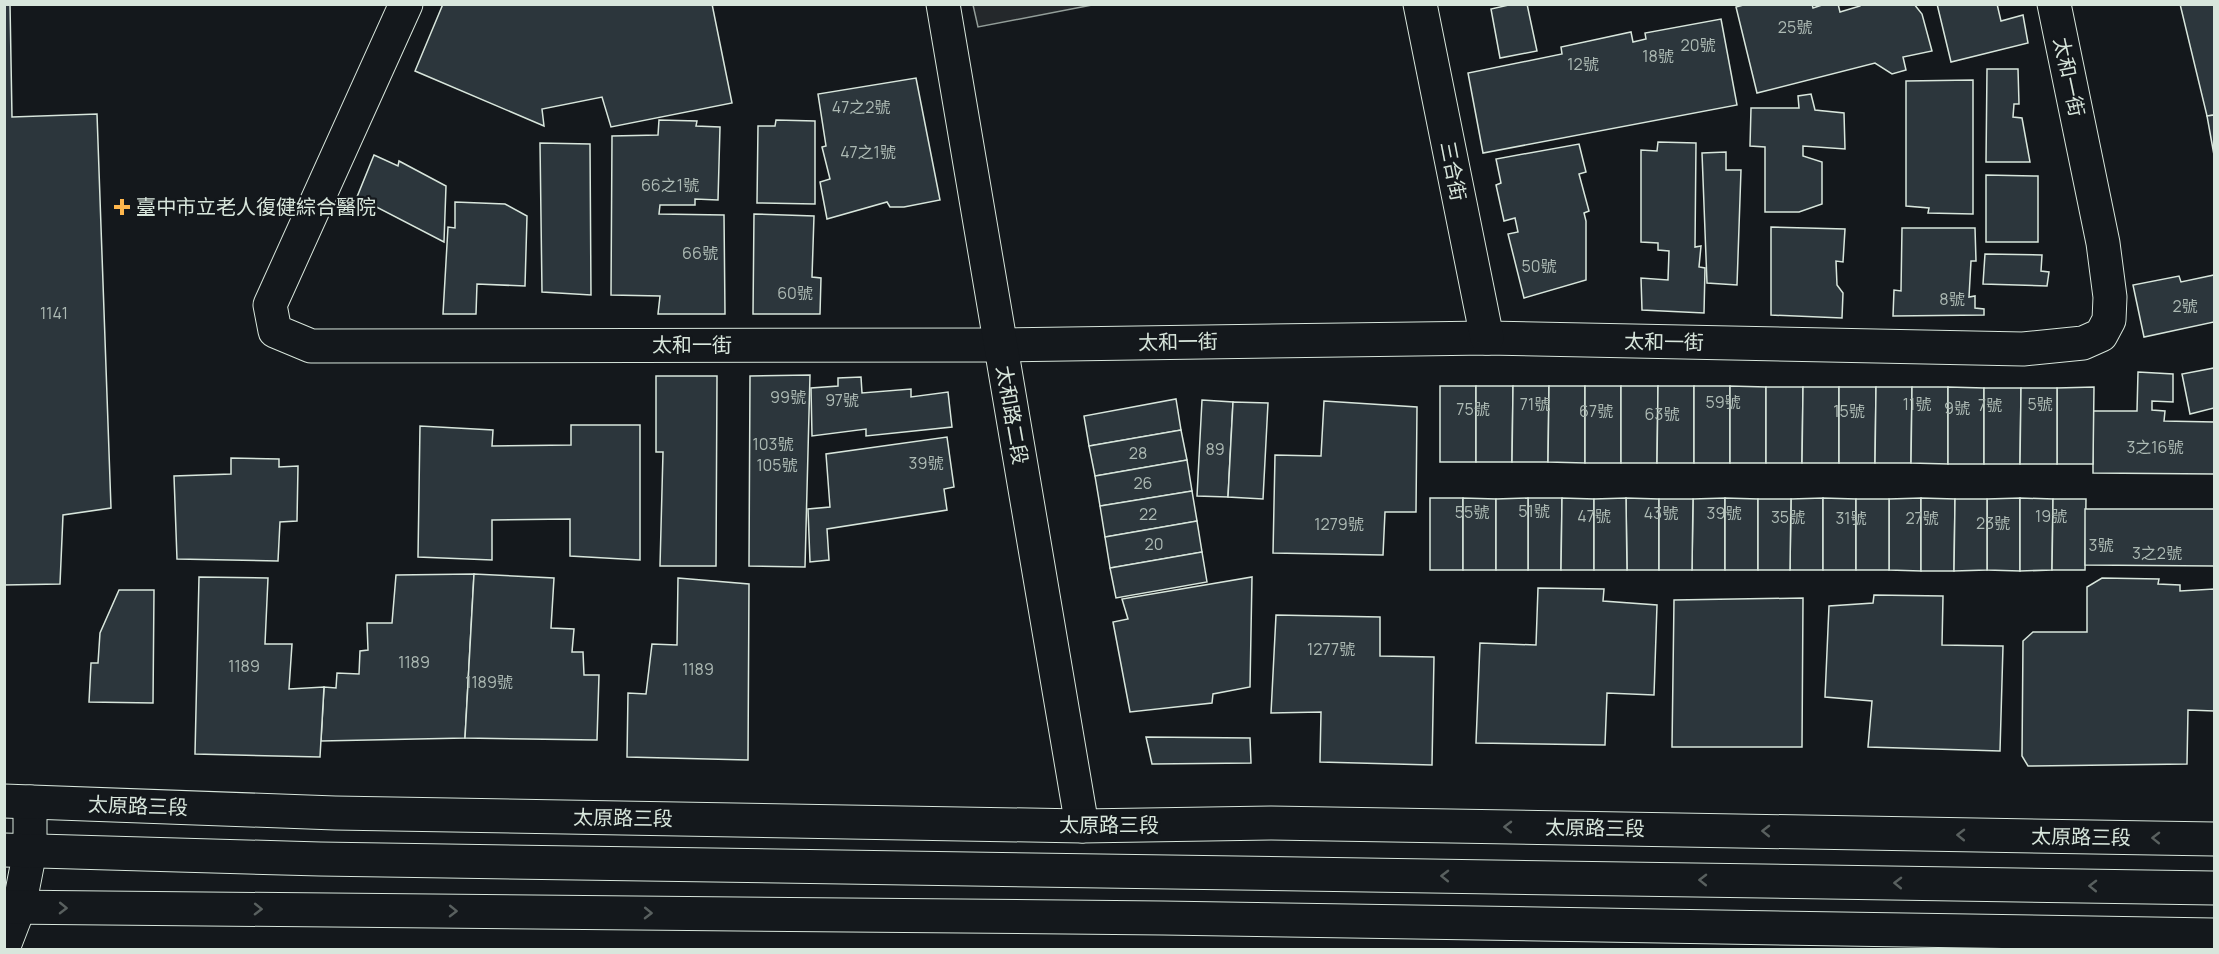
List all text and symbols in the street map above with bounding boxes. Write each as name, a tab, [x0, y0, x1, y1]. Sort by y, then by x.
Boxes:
house number: 25號	[1778, 16, 1812, 38]
house number: 20號	[1681, 34, 1715, 56]
street label: 太和一街	[2048, 35, 2091, 119]
house number: 18號	[1642, 45, 1674, 67]
house number: 12號	[1567, 53, 1599, 75]
house number: 47之2號	[832, 96, 890, 118]
street label: 三合街	[1435, 139, 1472, 203]
house number: 47之1號	[840, 141, 896, 163]
house number: 66之1號	[641, 174, 699, 196]
place label: 臺中市立老人復健綜合醫院	[136, 193, 376, 220]
marker: 臺中市立老人復健綜合醫院	[113, 198, 131, 216]
house number: 66號	[682, 242, 718, 264]
house number: 50號	[1522, 255, 1557, 277]
house number: 60號	[777, 282, 813, 304]
house number: 8號	[1939, 288, 1965, 310]
house number: 2號	[2172, 295, 2198, 317]
house number: 1141	[40, 302, 68, 324]
street label: 太和一街	[1138, 327, 1218, 356]
street label: 太和一街	[1624, 327, 1704, 356]
street label: 太和一街	[652, 331, 732, 358]
street label: 太和路二段	[991, 363, 1034, 466]
house number: 99號	[770, 386, 806, 408]
house number: 97號	[825, 389, 859, 411]
house number: 59號	[1705, 391, 1741, 413]
house number: 71號	[1520, 393, 1550, 415]
house number: 11號	[1903, 393, 1931, 415]
house number: 5號	[2027, 393, 2053, 415]
house number: 7號	[1978, 394, 2002, 416]
house number: 9號	[1944, 397, 1970, 419]
house number: 75號	[1456, 398, 1490, 420]
house number: 67號	[1579, 400, 1613, 422]
house number: 15號	[1833, 400, 1865, 422]
house number: 63號	[1645, 403, 1679, 425]
house number: 103號	[753, 433, 793, 455]
house number: 3之16號	[2126, 436, 2184, 458]
house number: 89	[1205, 438, 1225, 460]
house number: 28	[1129, 442, 1147, 464]
house number: 39號	[909, 452, 943, 474]
house number: 105號	[756, 454, 798, 476]
house number: 26	[1133, 472, 1153, 494]
house number: 51號	[1518, 500, 1550, 522]
house number: 55號	[1455, 501, 1489, 523]
house number: 43號	[1644, 502, 1678, 524]
house number: 39號	[1707, 502, 1741, 524]
house number: 22	[1139, 503, 1157, 525]
house number: 47號	[1577, 505, 1611, 527]
house number: 19號	[2035, 505, 2067, 527]
house number: 35號	[1771, 506, 1805, 528]
house number: 31號	[1835, 507, 1867, 529]
house number: 27號	[1905, 507, 1939, 529]
house number: 23號	[1976, 512, 2010, 534]
house number: 1279號	[1314, 513, 1364, 535]
house number: 20	[1145, 533, 1163, 555]
house number: 3號	[2089, 534, 2113, 556]
house number: 3之2號	[2132, 542, 2182, 564]
house number: 1277號	[1307, 638, 1355, 660]
house number: 1189	[398, 651, 430, 673]
house number: 1189	[228, 655, 260, 677]
house number: 1189	[682, 658, 714, 680]
house number: 1189號	[465, 671, 513, 693]
street label: 太原路三段	[88, 790, 188, 821]
street label: 太原路三段	[573, 803, 673, 832]
street label: 太原路三段	[1059, 811, 1159, 838]
street label: 太原路三段	[1545, 813, 1645, 842]
one-way arrow	[1504, 821, 1513, 833]
street label: 太原路三段	[2031, 822, 2131, 851]
one-way arrow	[1762, 825, 1771, 837]
one-way arrow	[1957, 829, 1966, 841]
one-way arrow	[2152, 832, 2161, 844]
one-way arrow	[1441, 870, 1450, 882]
one-way arrow	[1699, 874, 1708, 886]
one-way arrow	[1894, 877, 1903, 889]
one-way arrow	[2089, 880, 2098, 892]
one-way arrow	[58, 901, 67, 914]
one-way arrow	[253, 903, 262, 915]
one-way arrow	[448, 905, 457, 917]
one-way arrow	[643, 907, 652, 919]

